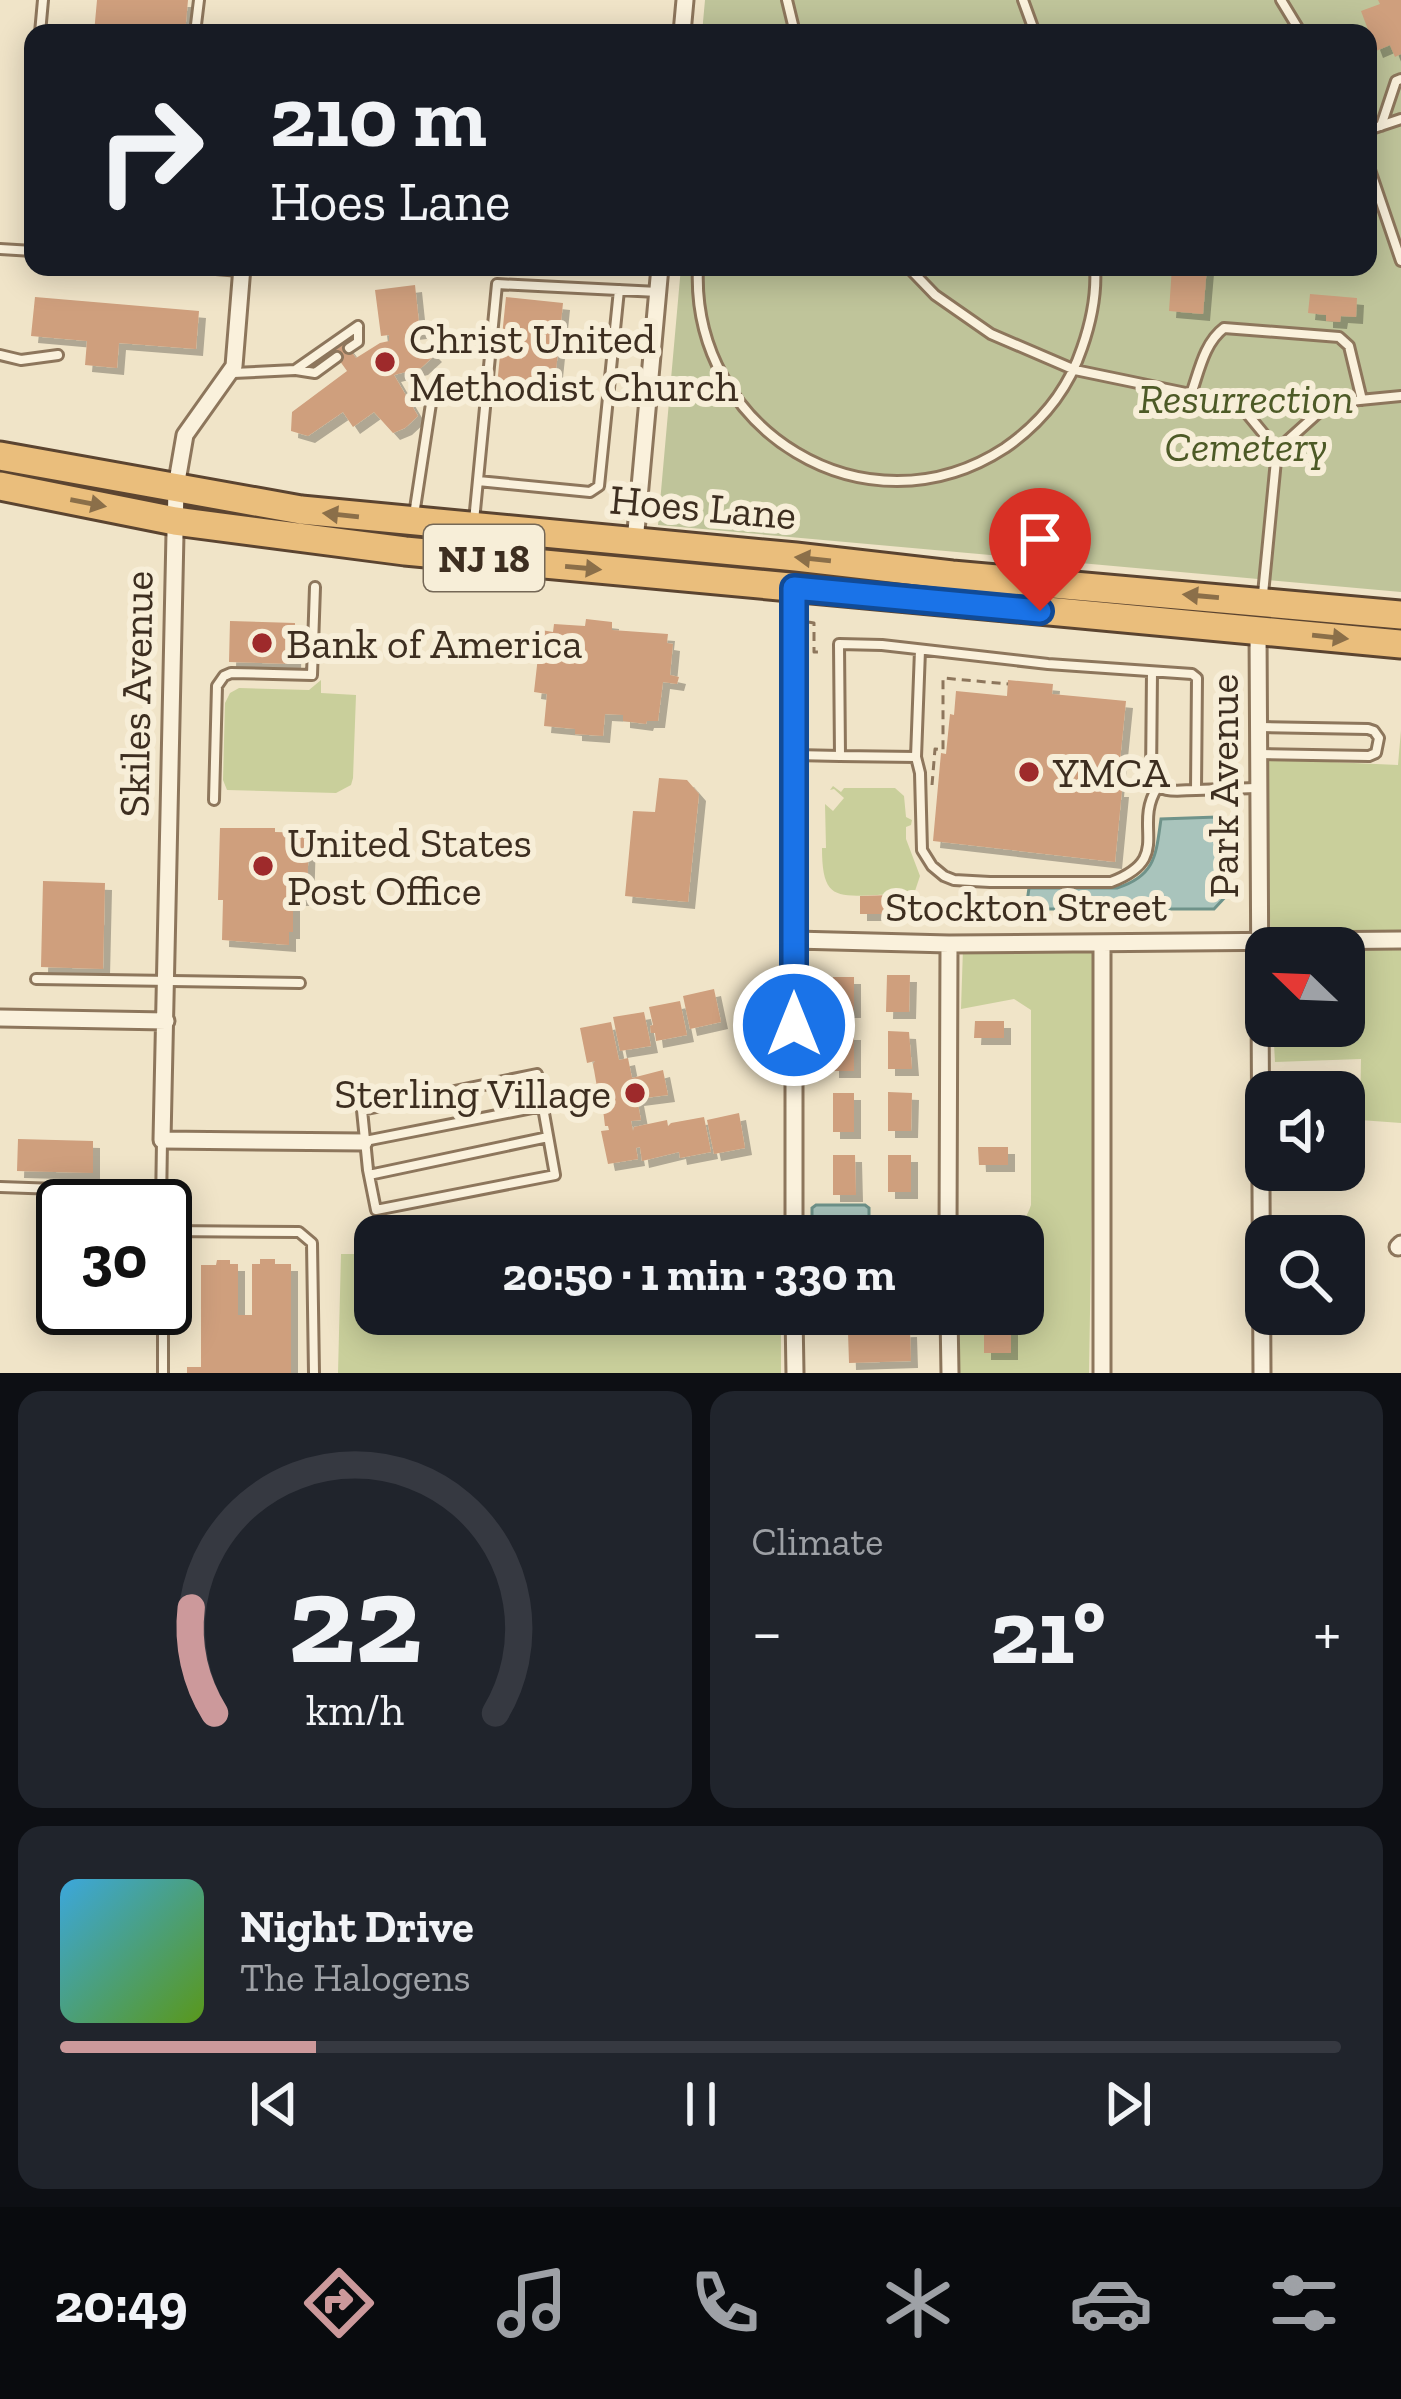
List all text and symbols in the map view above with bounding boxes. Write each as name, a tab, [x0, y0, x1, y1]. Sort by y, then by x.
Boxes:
text: 210 m	[270, 67, 487, 168]
icon: right	[72, 72, 228, 228]
text: Hoes Lane	[270, 169, 510, 234]
place label: Christ United Methodist Church	[409, 313, 739, 412]
marker: Christ United Methodist Church	[372, 349, 398, 375]
park label: Resurrection Cemetery	[1138, 373, 1354, 472]
street label: Hoes Lane	[608, 473, 798, 541]
pin	[989, 488, 1091, 611]
one-way arrow	[69, 494, 107, 513]
one-way arrow	[322, 505, 359, 524]
icon: arrive	[1007, 506, 1073, 572]
road number: NJ 18	[424, 525, 544, 591]
one-way arrow	[794, 550, 831, 569]
one-way arrow	[565, 559, 602, 578]
street label: Skiles Avenue	[108, 570, 164, 818]
one-way arrow	[1182, 587, 1219, 606]
place label: Bank of America	[286, 618, 583, 669]
one-way arrow	[1312, 628, 1349, 647]
marker: Bank of America	[249, 630, 275, 656]
street label: Park Avenue	[1198, 674, 1249, 898]
place label: YMCA	[1052, 747, 1170, 798]
marker: YMCA	[1016, 759, 1042, 785]
place label: United States Post Office	[287, 817, 532, 916]
marker: United States Post Office	[250, 853, 276, 879]
street label: Stockton Street	[885, 881, 1167, 932]
north arrow	[1245, 927, 1365, 1047]
map controls	[1245, 927, 1365, 1335]
position arrow	[731, 962, 857, 1088]
place label: Sterling Village	[334, 1068, 611, 1119]
button: sound	[1245, 1071, 1365, 1191]
marker: Sterling Village	[622, 1080, 648, 1106]
speed limit sign: 30	[36, 1179, 192, 1335]
button: search	[1245, 1215, 1365, 1335]
text: 20:50 · 1 min · 330 m	[503, 1248, 895, 1302]
text: Climate	[752, 1518, 883, 1565]
text: 22	[288, 1544, 422, 1694]
text: 21°	[990, 1578, 1106, 1686]
text: −	[752, 1593, 782, 1672]
text: +	[1313, 1593, 1341, 1672]
text: km/h	[306, 1684, 404, 1735]
text: Night Drive	[240, 1900, 474, 1954]
text: The Halogens	[240, 1954, 471, 2001]
icon: previous	[241, 2071, 307, 2137]
icon: pause	[668, 2071, 734, 2137]
icon: next	[1095, 2071, 1161, 2137]
icon: directions	[297, 2261, 381, 2345]
icon: music	[490, 2261, 574, 2345]
icon: phone	[683, 2261, 767, 2345]
icon: climate	[876, 2261, 960, 2345]
icon: car	[1069, 2261, 1153, 2345]
icon: filters	[1262, 2261, 1346, 2345]
text: 20:49	[55, 2271, 188, 2336]

